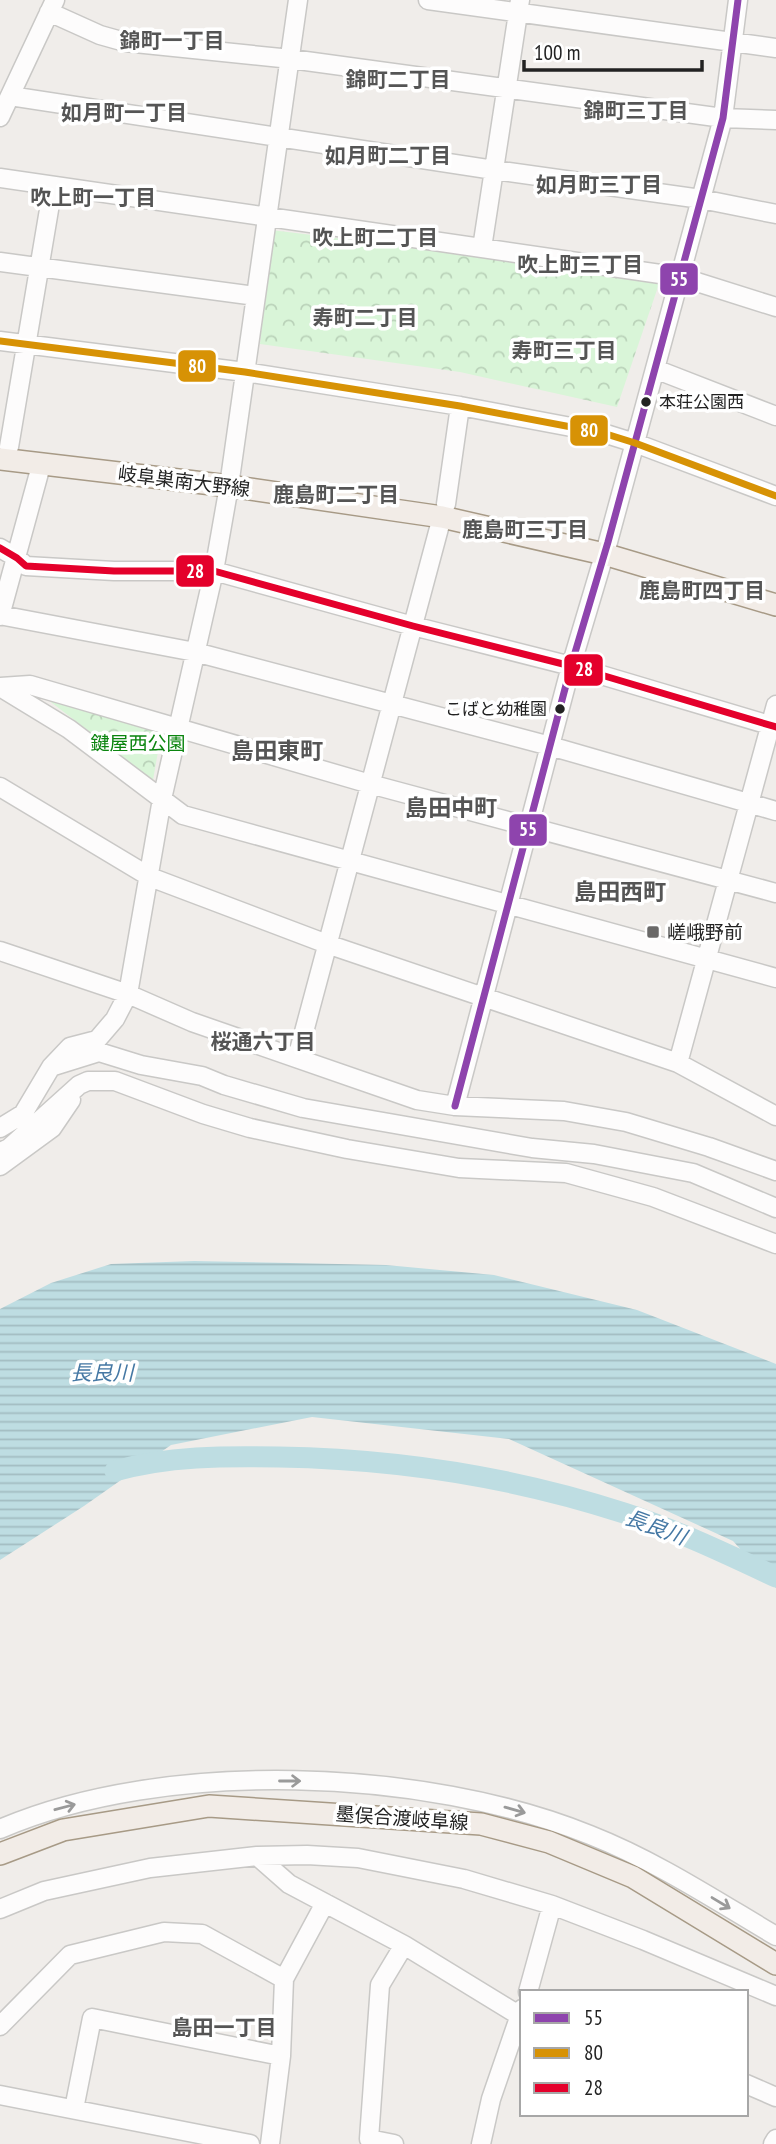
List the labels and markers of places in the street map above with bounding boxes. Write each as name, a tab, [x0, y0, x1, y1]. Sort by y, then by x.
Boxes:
place label: 本荘公園西	[659, 391, 744, 413]
marker: 本荘公園西	[639, 395, 653, 409]
place label: こばと幼稚園	[445, 698, 547, 720]
marker: こばと幼稚園	[553, 702, 567, 716]
place label: 嵯峨野前	[667, 920, 743, 944]
marker: 嵯峨野前	[645, 924, 661, 940]

